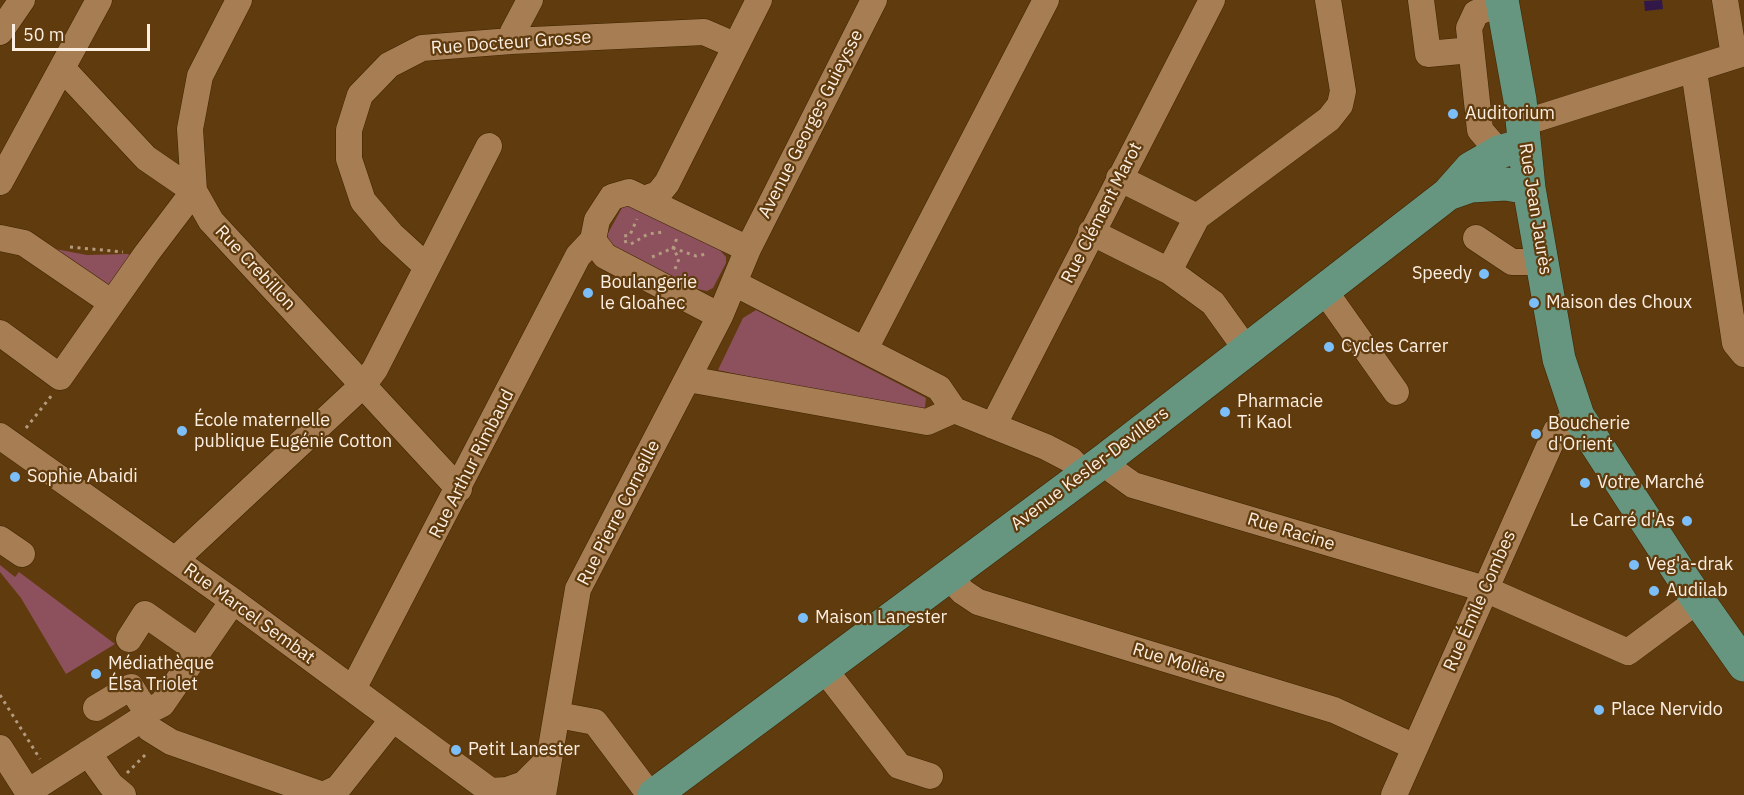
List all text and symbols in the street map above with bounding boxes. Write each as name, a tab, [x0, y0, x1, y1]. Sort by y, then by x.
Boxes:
scale bar	[15, 12, 153, 50]
text: 50 m	[23, 23, 65, 46]
street label: Avenue Georges Guieysse	[754, 26, 868, 222]
street label: Rue Docteur Grosse	[430, 27, 592, 59]
place label: Auditorium	[1465, 103, 1555, 125]
marker: Auditorium	[1446, 107, 1460, 121]
street label: Rue Clément Marot	[1057, 139, 1147, 287]
street label: Rue Jean Jaurès	[1514, 142, 1556, 276]
street label: Rue Crebillon	[210, 221, 300, 315]
place label: Speedy	[1412, 263, 1472, 285]
marker: Speedy	[1477, 267, 1491, 281]
place label: Boulangerie le Gloahec	[600, 272, 697, 314]
marker: Boulangerie le Gloahec	[581, 286, 595, 300]
place label: Maison des Choux	[1546, 292, 1692, 314]
marker: Maison des Choux	[1527, 296, 1541, 310]
place label: Cycles Carrer	[1341, 336, 1448, 358]
marker: Cycles Carrer	[1322, 340, 1336, 354]
street label: Rue Arthur Rimbaud	[425, 386, 519, 542]
place label: Pharmacie Ti Kaol	[1237, 391, 1323, 434]
street label: Avenue Kesler-Devillers	[1007, 403, 1173, 535]
marker: Pharmacie Ti Kaol	[1218, 405, 1232, 419]
place label: École maternelle publique Eugénie Cotton	[194, 410, 392, 452]
place label: Boucherie d'Orient	[1548, 413, 1630, 456]
marker: École maternelle publique Eugénie Cotton	[175, 424, 189, 438]
marker: Boucherie d'Orient	[1529, 427, 1543, 441]
street label: Rue Pierre Corneille	[573, 437, 665, 589]
place label: Sophie Abaidi	[27, 466, 138, 488]
marker: Sophie Abaidi	[8, 470, 22, 484]
place label: Votre Marché	[1597, 472, 1704, 494]
marker: Votre Marché	[1578, 476, 1592, 490]
street label: Rue Racine	[1245, 508, 1337, 556]
place label: Le Carré d'As	[1570, 510, 1675, 532]
marker: Le Carré d'As	[1680, 514, 1694, 528]
street label: Rue Émile Combes	[1439, 527, 1521, 675]
place label: Veg'a-drak	[1646, 554, 1733, 576]
marker: Veg'a-drak	[1627, 558, 1641, 572]
street label: Rue Marcel Sembat	[179, 559, 319, 669]
place label: Audilab	[1666, 580, 1728, 602]
marker: Audilab	[1647, 584, 1661, 598]
place label: Maison Lanester	[815, 607, 947, 629]
marker: Maison Lanester	[796, 611, 810, 625]
street label: Rue Molière	[1130, 639, 1228, 687]
place label: Médiathèque Élsa Triolet	[108, 653, 214, 696]
marker: Médiathèque Élsa Triolet	[89, 667, 103, 681]
place label: Place Nervido	[1611, 699, 1723, 721]
marker: Place Nervido	[1592, 703, 1606, 717]
place label: Petit Lanester	[468, 739, 580, 761]
marker: Petit Lanester	[449, 743, 463, 757]

